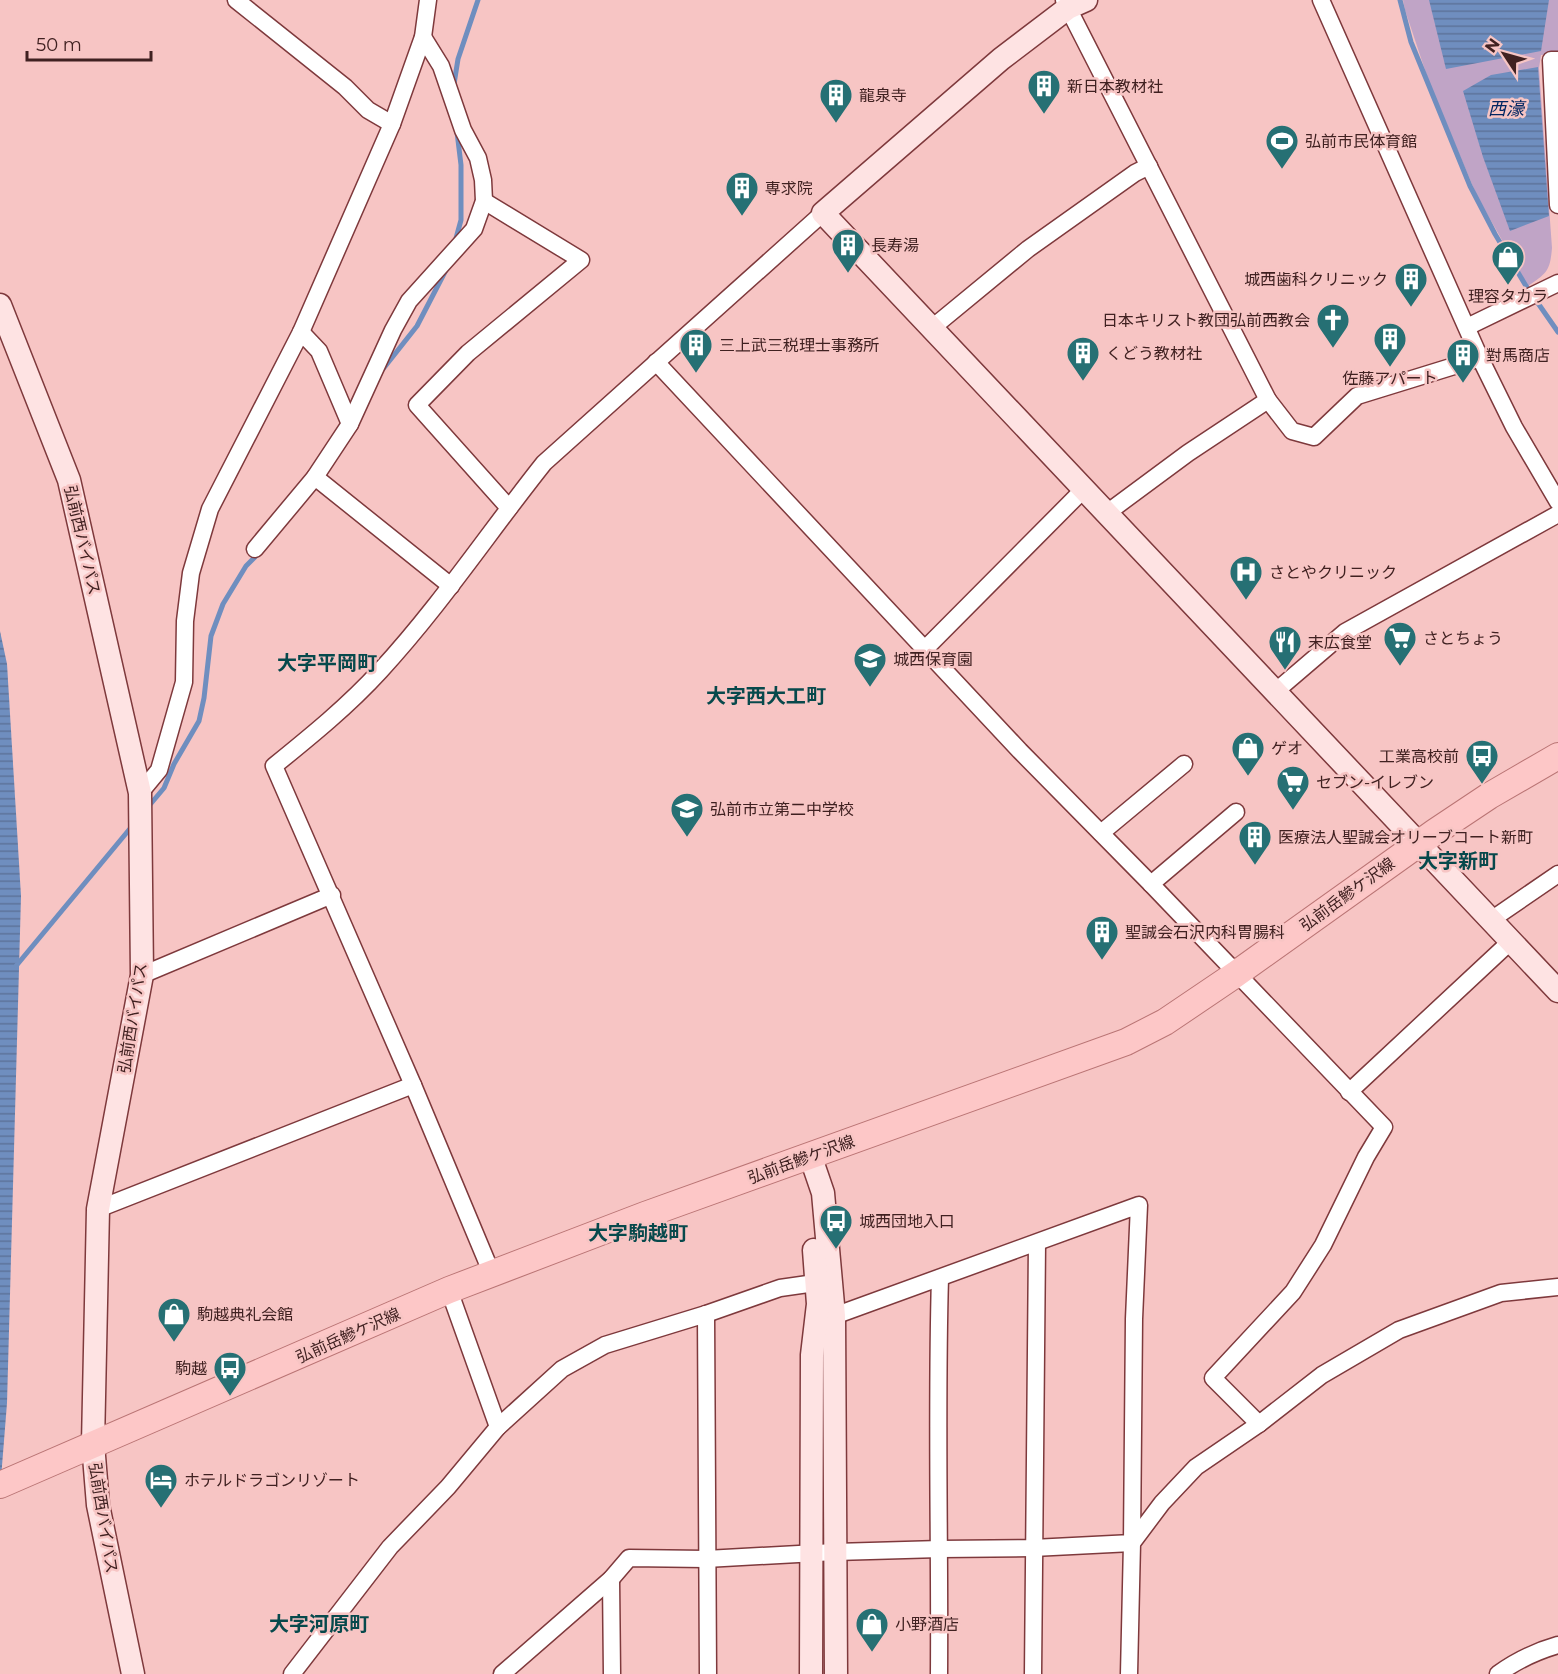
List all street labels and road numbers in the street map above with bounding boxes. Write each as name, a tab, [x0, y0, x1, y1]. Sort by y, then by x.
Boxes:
street label: 弘前西バイパス	[61, 484, 104, 597]
street label: 弘前岳鰺ケ沢線	[1296, 854, 1398, 935]
street label: 弘前西バイパス	[114, 961, 151, 1075]
street label: 弘前岳鰺ケ沢線	[745, 1131, 857, 1188]
street label: 弘前岳鰺ケ沢線	[293, 1304, 403, 1367]
street label: 弘前西バイパス	[85, 1461, 122, 1575]

